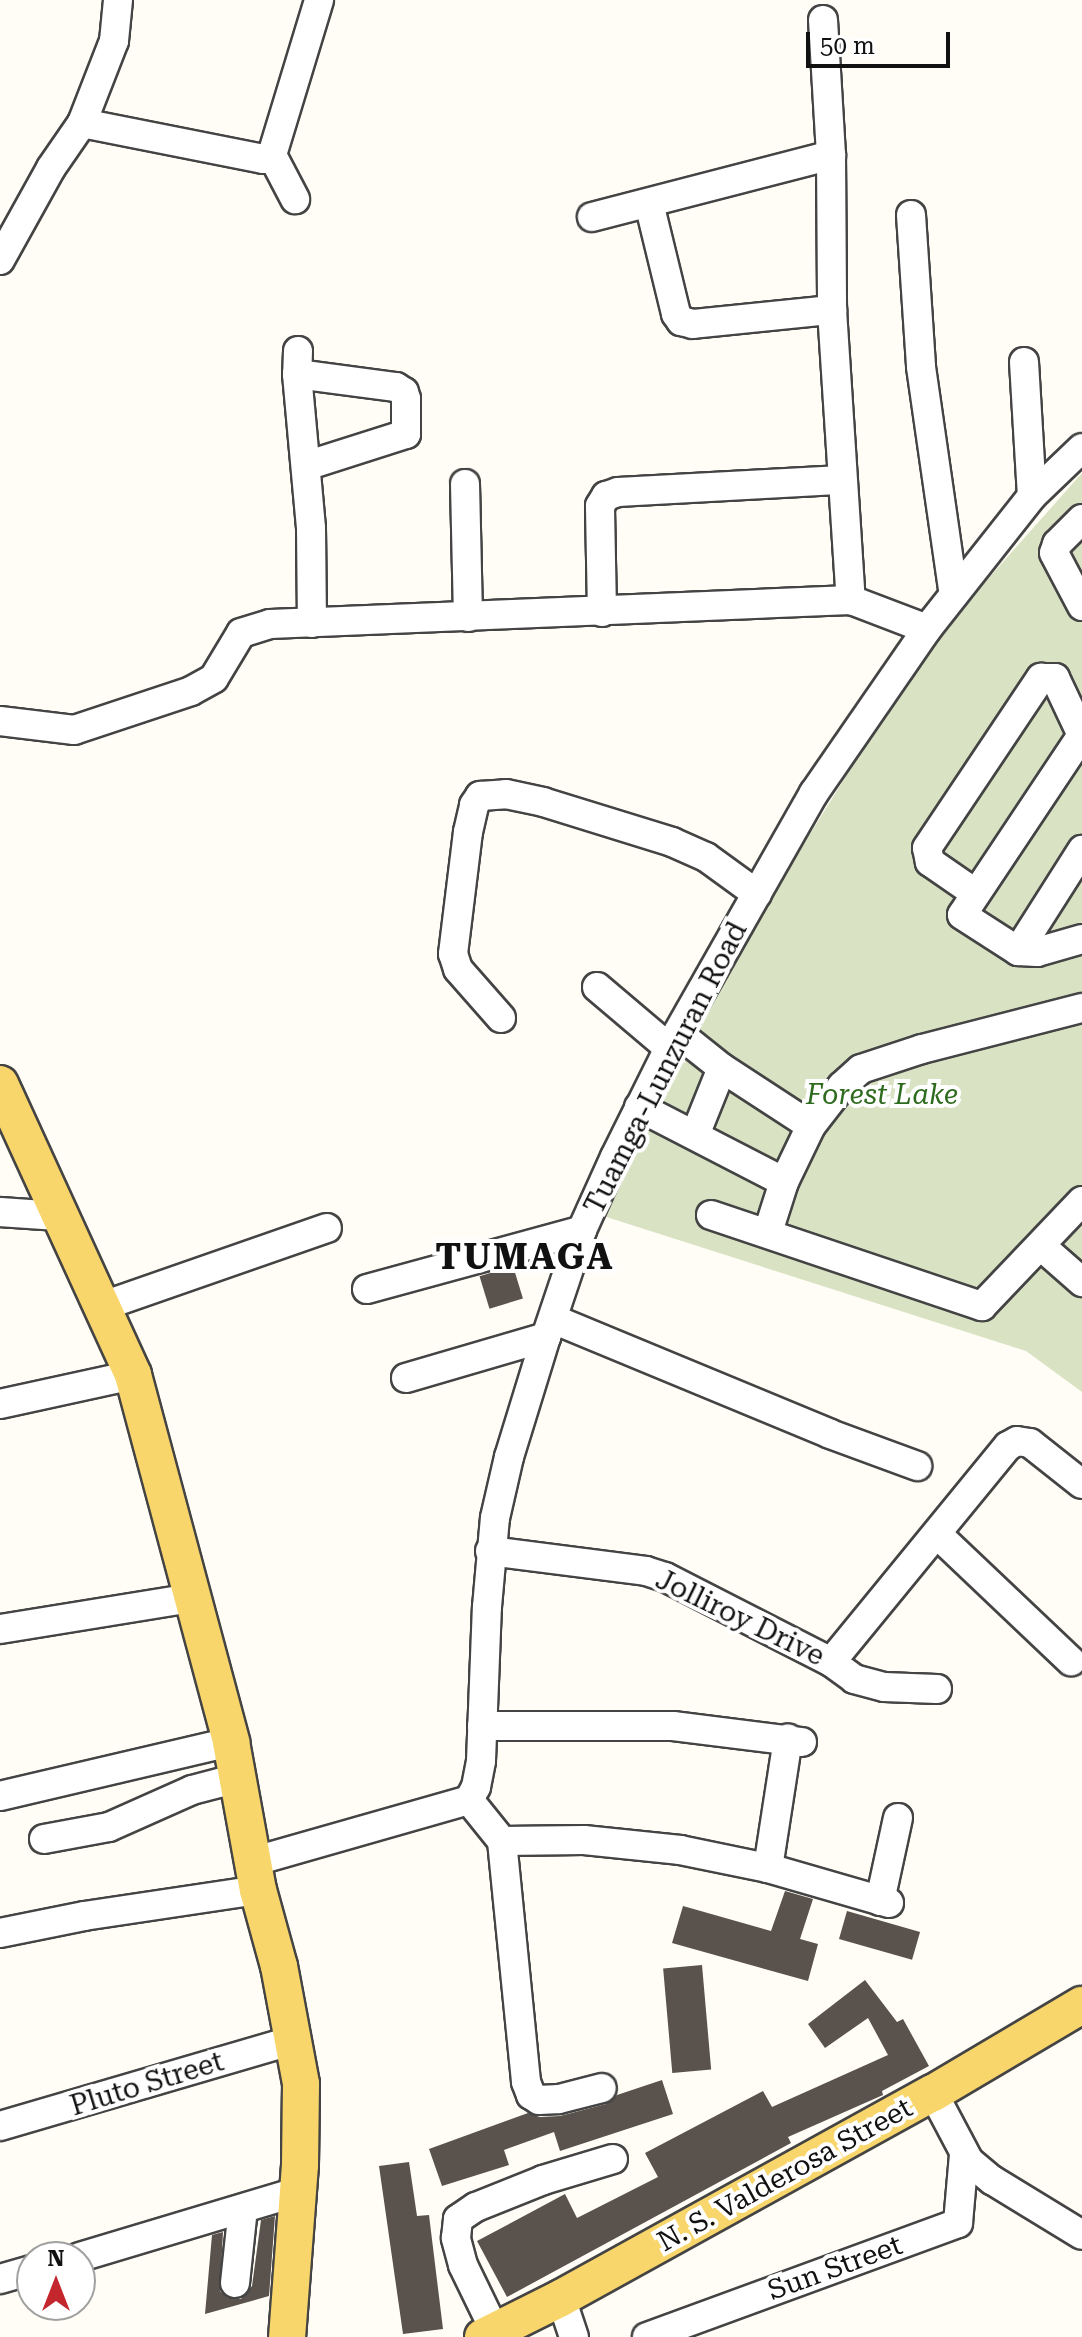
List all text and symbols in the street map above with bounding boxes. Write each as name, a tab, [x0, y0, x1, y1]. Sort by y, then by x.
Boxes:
scale bar	[810, 16, 954, 66]
text: 50 m	[820, 32, 875, 60]
street label: Tuamga-Lunzuran Road	[578, 916, 754, 1220]
park label: Forest Lake	[806, 1078, 958, 1112]
district label: TUMAGA	[435, 1236, 615, 1280]
street label: Jolliroy Drive	[650, 1563, 830, 1673]
street label: Pluto Street	[66, 2045, 228, 2123]
street label: N. S. Valderosa Street	[652, 2091, 918, 2259]
street label: Sun Street	[763, 2228, 907, 2308]
north arrow	[16, 2241, 96, 2321]
text: N	[48, 2246, 64, 2271]

